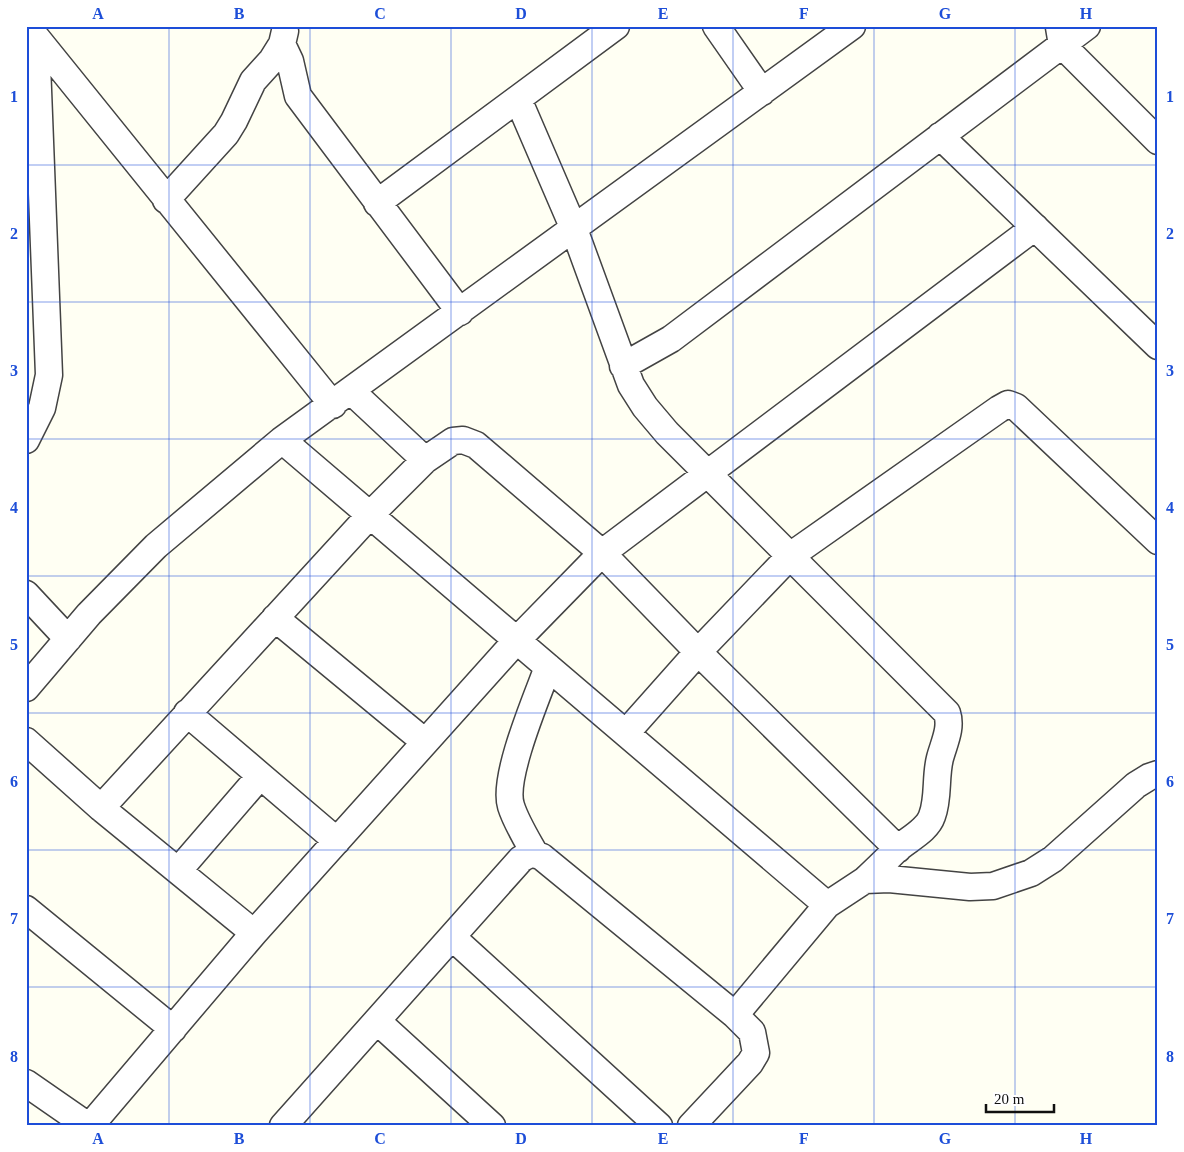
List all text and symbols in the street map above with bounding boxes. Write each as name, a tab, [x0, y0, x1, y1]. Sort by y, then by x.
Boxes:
text: A	[92, 5, 104, 22]
text: B	[234, 5, 245, 22]
text: C	[374, 5, 386, 22]
text: D	[515, 5, 527, 22]
text: E	[658, 5, 668, 22]
text: F	[799, 5, 809, 22]
text: G	[939, 5, 952, 22]
text: H	[1080, 5, 1093, 22]
text: 1	[10, 88, 18, 105]
text: 1	[1166, 88, 1174, 105]
text: 2	[10, 225, 18, 242]
text: 2	[1166, 225, 1174, 242]
text: 3	[10, 362, 18, 379]
text: 3	[1166, 362, 1174, 379]
text: 4	[10, 499, 18, 516]
text: 4	[1166, 499, 1174, 516]
text: 5	[10, 636, 18, 653]
text: 5	[1166, 636, 1174, 653]
text: 6	[10, 773, 18, 790]
text: 6	[1166, 773, 1174, 790]
text: 7	[10, 910, 18, 927]
text: 7	[1166, 910, 1174, 927]
text: 8	[10, 1048, 18, 1065]
text: 8	[1166, 1048, 1174, 1065]
scale bar	[986, 1082, 1054, 1114]
text: 20 m	[994, 1091, 1025, 1107]
text: A	[92, 1130, 104, 1147]
text: B	[234, 1130, 245, 1147]
text: C	[374, 1130, 386, 1147]
text: D	[515, 1130, 527, 1147]
text: E	[658, 1130, 668, 1147]
text: F	[799, 1130, 809, 1147]
text: G	[939, 1130, 952, 1147]
text: H	[1080, 1130, 1093, 1147]

